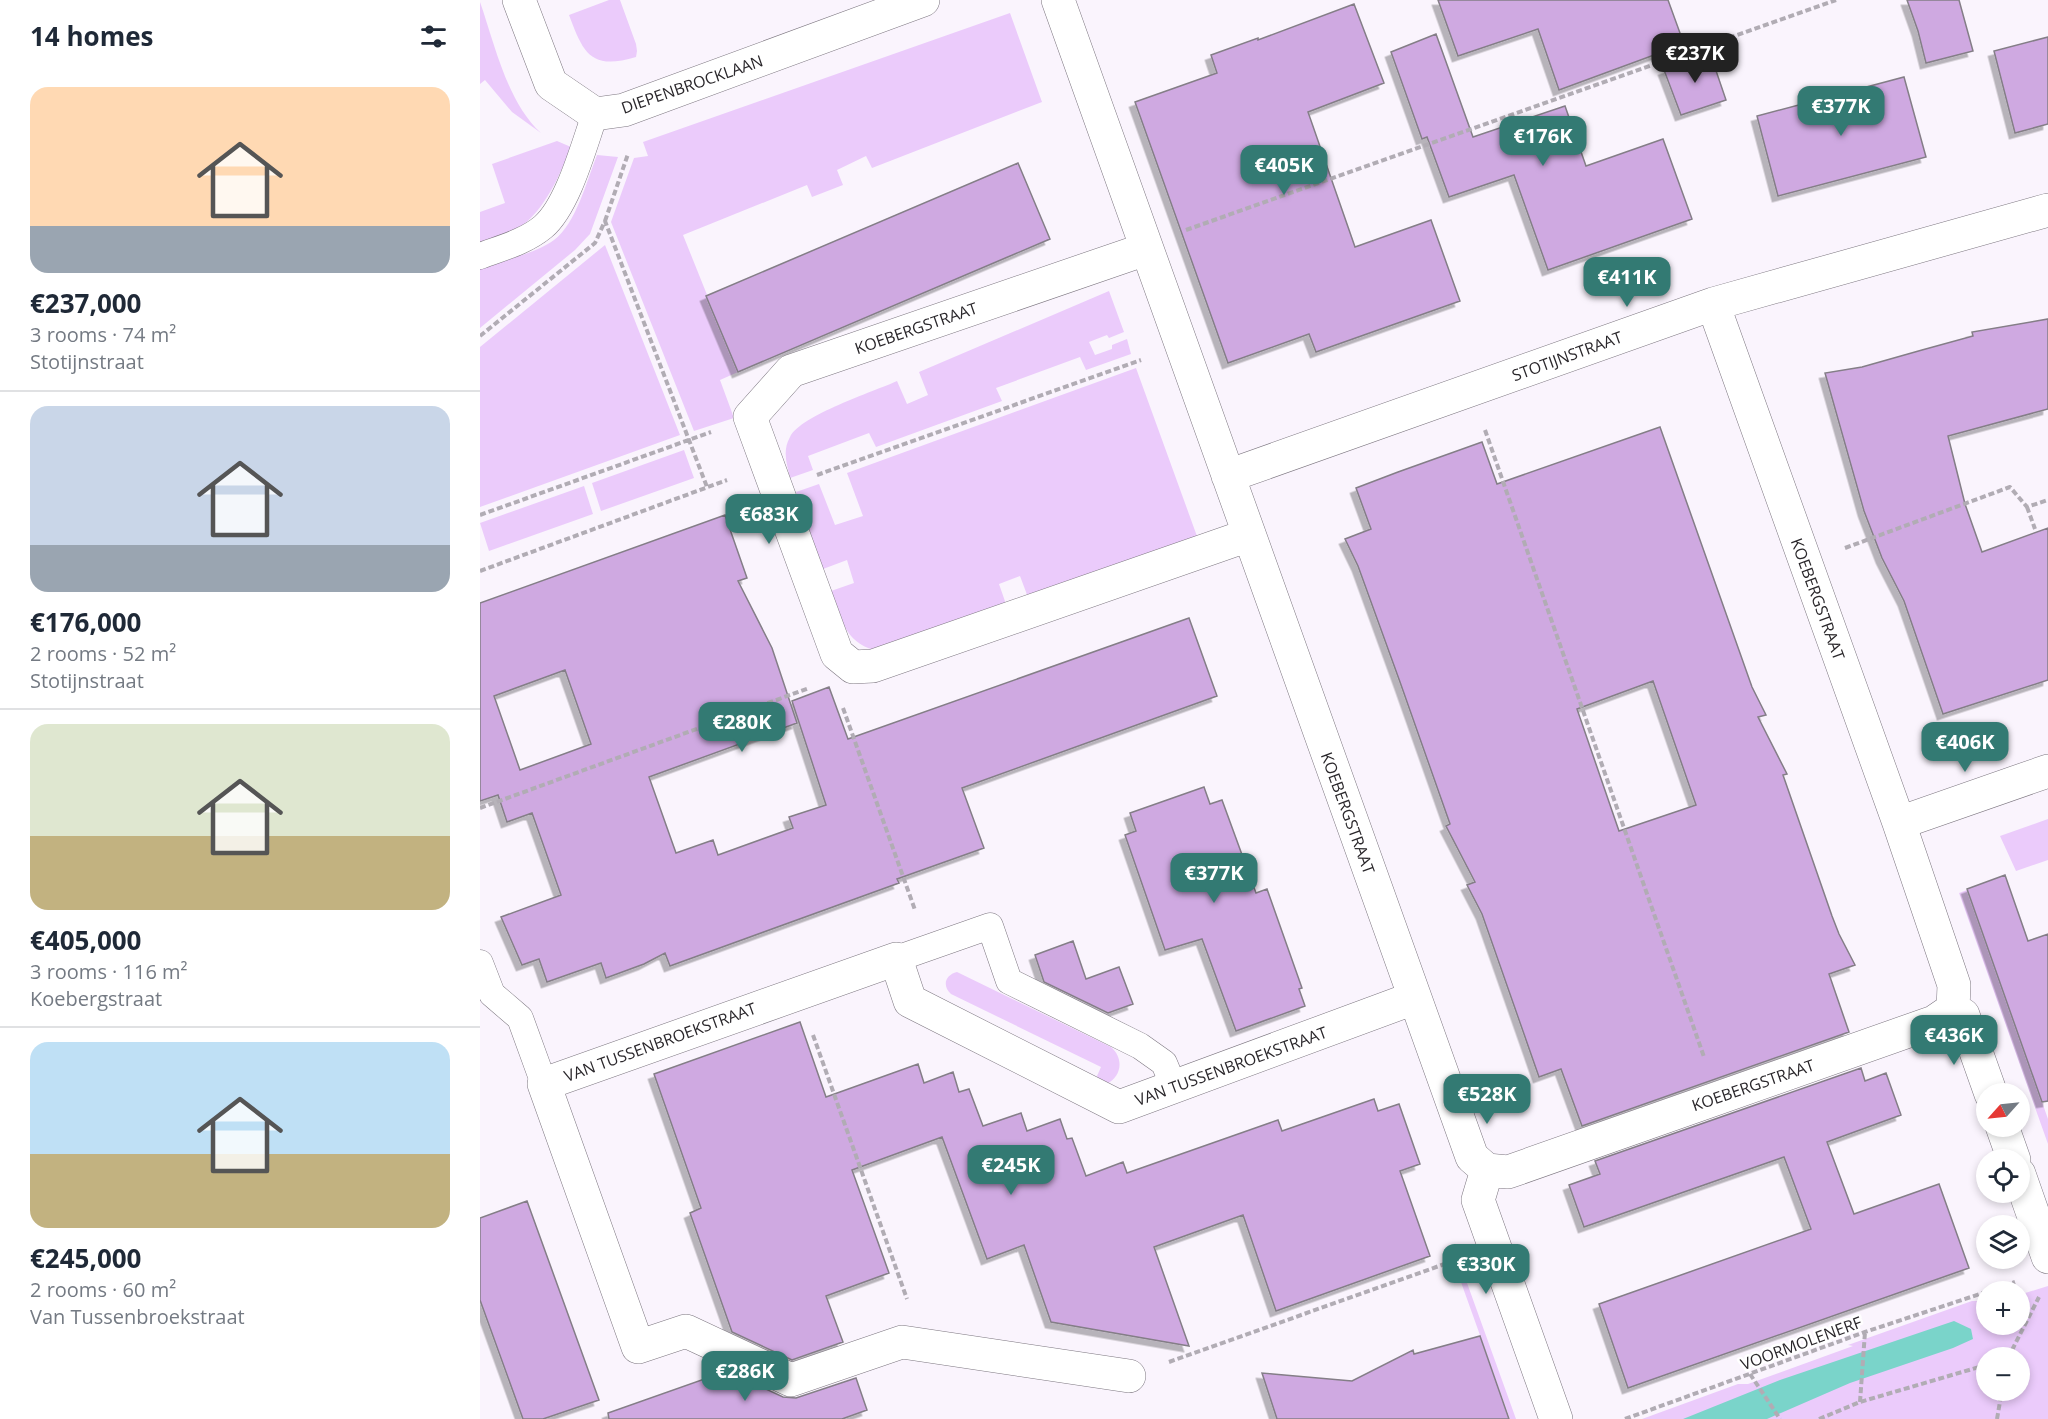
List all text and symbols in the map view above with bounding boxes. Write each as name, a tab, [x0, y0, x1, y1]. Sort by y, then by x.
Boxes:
text: 14 homes	[30, 18, 154, 54]
icon: filters	[417, 20, 450, 53]
pin: €237K	[1653, 33, 1737, 84]
text: €237K	[1665, 39, 1725, 66]
street label: DIEPENBROCKLAAN	[618, 49, 766, 119]
pin: €377K	[1799, 86, 1883, 137]
text: €377K	[1811, 92, 1871, 119]
pin: €176K	[1501, 116, 1585, 167]
text: €176K	[1513, 122, 1573, 149]
icon: home	[186, 126, 294, 234]
pin: €405K	[1242, 145, 1326, 196]
text: €405K	[1254, 151, 1314, 178]
pin: €411K	[1585, 257, 1669, 308]
text: €411K	[1597, 263, 1657, 290]
text: €237,000	[30, 285, 141, 321]
street label: KOEBERGSTRAAT	[852, 297, 980, 359]
text: 3 rooms · 74 m²	[30, 321, 176, 348]
street label: STOTIJNSTRAAT	[1509, 326, 1626, 386]
text: Stotijnstraat	[30, 348, 144, 375]
icon: home	[186, 445, 294, 553]
pin: €683K	[727, 494, 811, 545]
text: €683K	[739, 500, 799, 527]
street label: KOEBERGSTRAAT	[1786, 535, 1850, 663]
text: €176,000	[30, 604, 141, 640]
text: 2 rooms · 52 m²	[30, 640, 176, 667]
text: Stotijnstraat	[30, 667, 144, 694]
pin: €280K	[700, 702, 784, 753]
text: €280K	[712, 708, 772, 735]
pin: €406K	[1923, 722, 2007, 773]
text: €406K	[1935, 728, 1995, 755]
street label: KOEBERGSTRAAT	[1316, 749, 1380, 877]
icon: home	[186, 763, 294, 871]
pin: €377K	[1172, 853, 1256, 904]
text: €377K	[1184, 859, 1244, 886]
text: €405,000	[30, 922, 141, 958]
text: 3 rooms · 116 m²	[30, 958, 188, 985]
text: Koebergstraat	[30, 985, 162, 1012]
street label: VAN TUSSENBROEKSTRAAT	[561, 997, 759, 1087]
pin: €436K	[1912, 1015, 1996, 1066]
street label: VAN TUSSENBROEKSTRAAT	[1132, 1021, 1330, 1111]
text: €436K	[1924, 1021, 1984, 1048]
street label: KOEBERGSTRAAT	[1689, 1054, 1817, 1116]
pin: €528K	[1445, 1074, 1529, 1125]
text: €528K	[1457, 1080, 1517, 1107]
icon: home	[186, 1081, 294, 1189]
north arrow	[1976, 1083, 2030, 1137]
map controls	[1976, 1083, 2030, 1401]
pin: €245K	[969, 1145, 1053, 1196]
button: locate	[1976, 1149, 2030, 1203]
text: €245K	[981, 1151, 1041, 1178]
button: layers	[1976, 1215, 2030, 1269]
text: €245,000	[30, 1240, 141, 1276]
pin: €330K	[1444, 1244, 1528, 1295]
text: €330K	[1456, 1250, 1516, 1277]
text: 2 rooms · 60 m²	[30, 1276, 176, 1303]
button: +	[1976, 1281, 2030, 1335]
text: Van Tussenbroekstraat	[30, 1303, 245, 1330]
street label: VOORMOLENERF	[1737, 1311, 1865, 1375]
button: −	[1976, 1347, 2030, 1401]
pin: €286K	[703, 1351, 787, 1402]
text: €286K	[715, 1357, 775, 1384]

